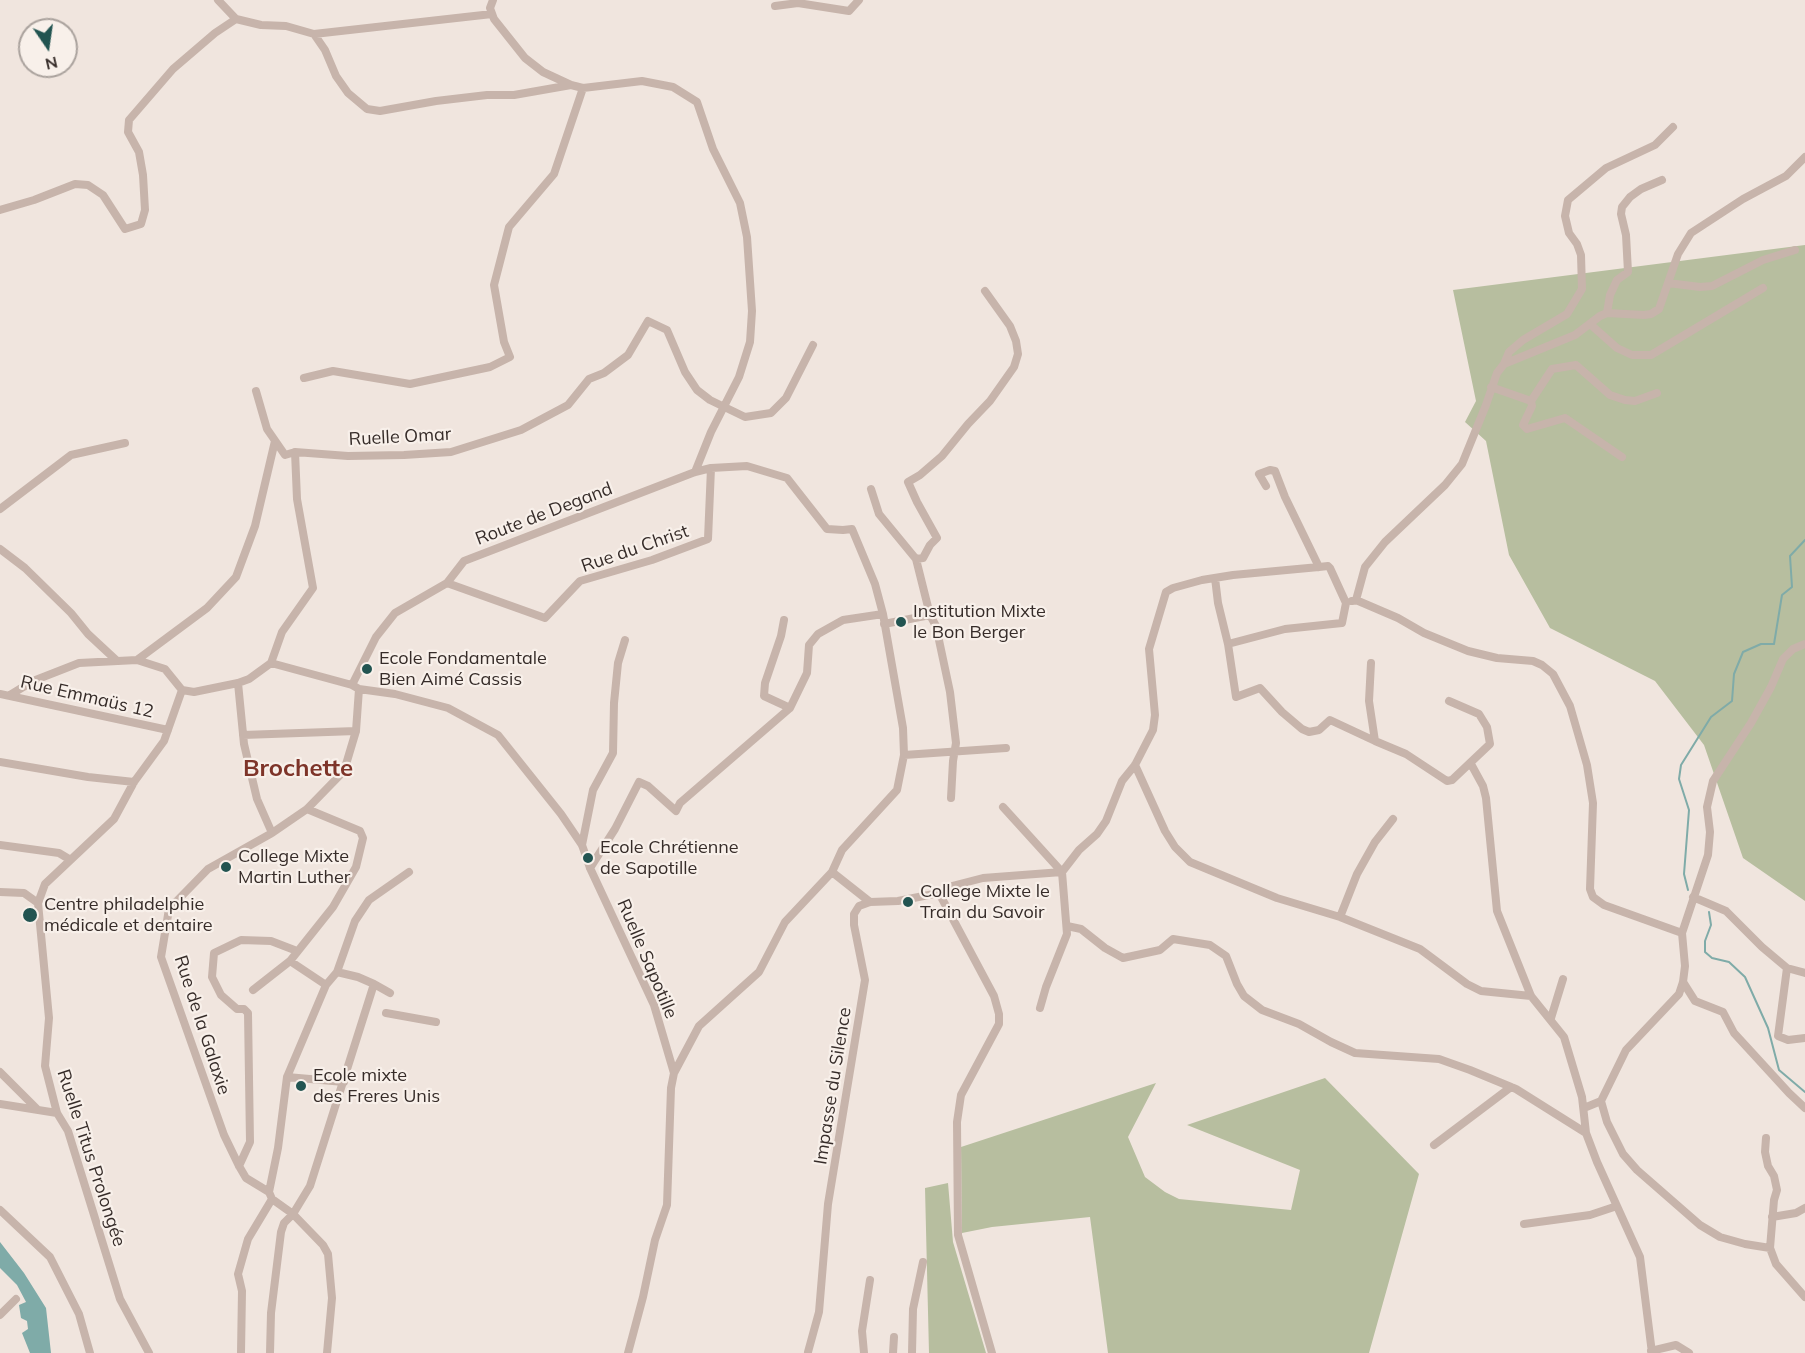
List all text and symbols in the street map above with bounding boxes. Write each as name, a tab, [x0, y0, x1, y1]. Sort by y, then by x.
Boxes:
north arrow	[18, 18, 78, 78]
text: N	[43, 52, 60, 75]
street label: Ruelle Omar	[348, 424, 452, 450]
street label: Route de Degand	[472, 478, 616, 550]
street label: Rue du Christ	[579, 521, 691, 577]
place label: Institution Mixte le Bon Berger	[913, 601, 1046, 644]
marker: Institution Mixte le Bon Berger	[894, 615, 908, 629]
place label: Ecole Fondamentale Bien Aimé Cassis	[379, 648, 547, 690]
marker: Ecole Fondamentale Bien Aimé Cassis	[360, 662, 374, 676]
street label: Rue Emmaüs 12	[18, 671, 156, 723]
district label: Brochette	[243, 755, 353, 783]
place label: Ecole Chrétienne de Sapotille	[600, 837, 739, 880]
place label: College Mixte Martin Luther	[238, 846, 350, 888]
marker: Ecole Chrétienne de Sapotille	[581, 851, 595, 865]
marker: College Mixte Martin Luther	[219, 860, 233, 874]
place label: College Mixte le Train du Savoir	[920, 881, 1050, 924]
place label: Centre philadelphie médicale et dentaire	[44, 894, 213, 936]
marker: College Mixte le Train du Savoir	[901, 895, 915, 909]
street label: Ruelle Sapotille	[612, 896, 682, 1022]
marker: Centre philadelphie médicale et dentaire	[21, 906, 39, 924]
street label: Rue de la Galaxie	[169, 953, 235, 1097]
street label: Impasse du Silence	[810, 1006, 856, 1166]
place label: Ecole mixte des Freres Unis	[313, 1065, 440, 1108]
street label: Ruelle Titus Prolongée	[52, 1067, 130, 1249]
marker: Ecole mixte des Freres Unis	[294, 1079, 308, 1093]

